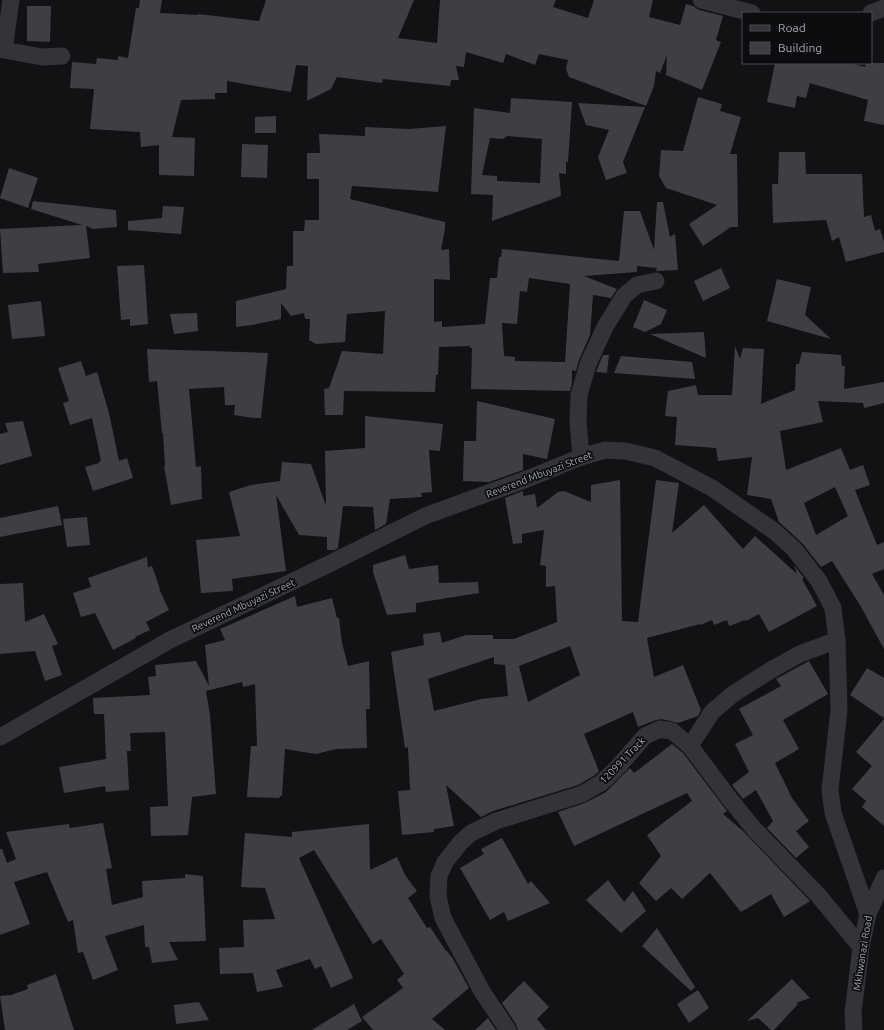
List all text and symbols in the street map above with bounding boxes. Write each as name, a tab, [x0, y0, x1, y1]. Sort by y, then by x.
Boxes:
legend	[742, 12, 872, 64]
text: Road	[778, 21, 806, 34]
text: Building	[778, 41, 822, 54]
street label: Reverend Mbuyazi Street	[485, 449, 594, 500]
street label: Reverend Mbuyazi Street	[190, 577, 297, 634]
street label: 120991 Track	[598, 735, 647, 786]
street label: Mkhwanazi Road	[851, 915, 874, 991]

